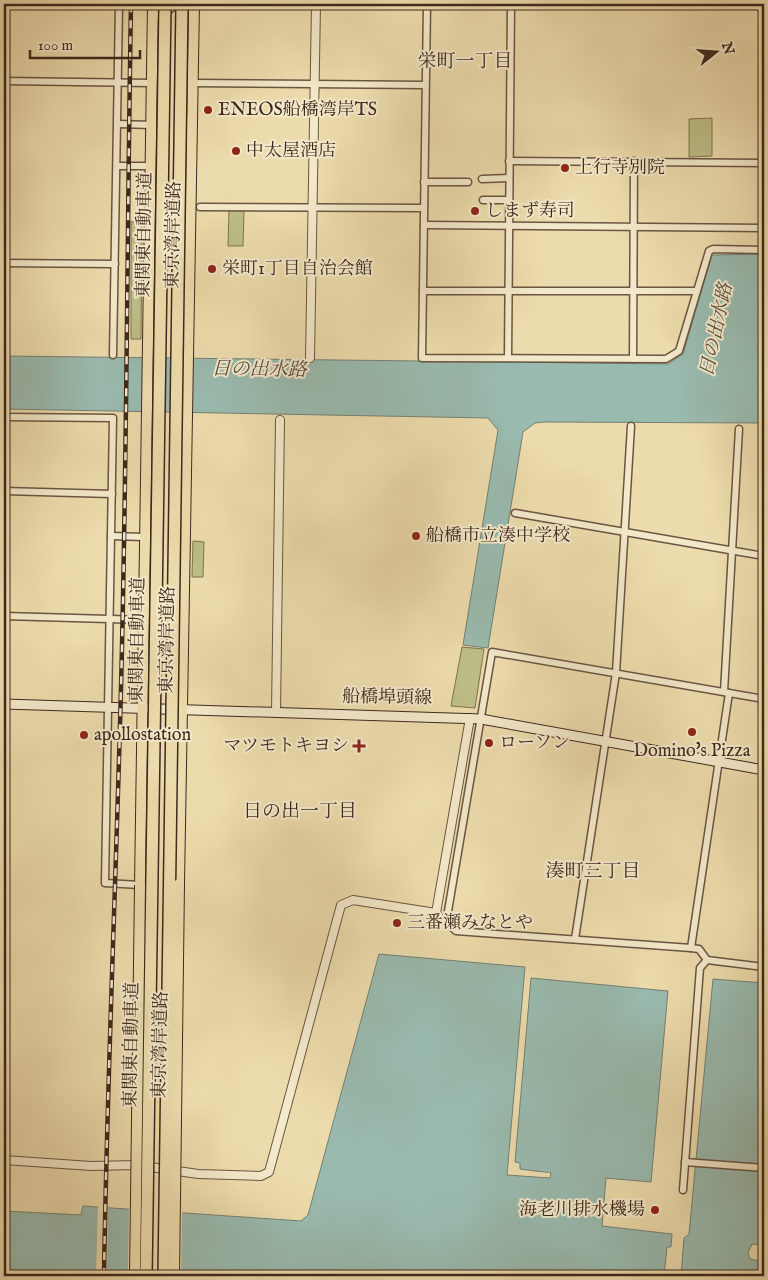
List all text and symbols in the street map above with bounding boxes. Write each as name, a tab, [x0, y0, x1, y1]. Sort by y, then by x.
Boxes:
scale bar	[30, 28, 140, 60]
north arrow	[690, 28, 740, 78]
text: 100 m	[38, 36, 74, 55]
text: N	[717, 39, 738, 57]
district label: 栄町一丁目	[417, 50, 513, 74]
place label: ENEOS船橋湾岸TS	[218, 99, 377, 122]
marker: ENEOS船橋湾岸TS	[202, 104, 214, 116]
place label: 中太屋酒店	[246, 140, 336, 163]
marker: 中太屋酒店	[230, 145, 242, 157]
place label: 上行寺別院	[575, 157, 665, 180]
marker: 上行寺別院	[559, 162, 571, 174]
street label: 東関東自動車道	[132, 172, 158, 298]
street label: 東京湾岸道路	[162, 181, 186, 289]
place label: しまず寿司	[485, 200, 575, 223]
marker: しまず寿司	[469, 205, 481, 217]
place label: 栄町1丁目自治会館	[222, 258, 373, 281]
marker: 栄町1丁目自治会館	[206, 263, 218, 275]
water label: 日の出水路	[695, 279, 739, 379]
water label: 日の出水路	[211, 357, 309, 383]
place label: 船橋市立湊中学校	[426, 525, 570, 548]
marker: 船橋市立湊中学校	[410, 530, 422, 542]
street label: 東関東自動車道	[125, 577, 151, 703]
street label: 東京湾岸道路	[156, 586, 180, 694]
street label: 船橋埠頭線	[342, 686, 432, 710]
place label: apollostation	[94, 724, 191, 747]
marker: Domino's Pizza	[686, 726, 698, 738]
marker: apollostation	[78, 729, 90, 741]
place label: ローソン	[499, 732, 570, 755]
place label: マツモトキヨシ	[224, 735, 349, 758]
marker: ローソン	[483, 737, 495, 749]
marker: マツモトキヨシ	[353, 740, 365, 752]
place label: Domino's Pizza	[634, 740, 751, 763]
district label: 日の出一丁目	[243, 800, 357, 824]
district label: 湊町三丁目	[545, 860, 641, 884]
place label: 三番瀬みなとや	[407, 912, 533, 935]
marker: 三番瀬みなとや	[391, 917, 403, 929]
street label: 東関東自動車道	[119, 982, 145, 1108]
street label: 東京湾岸道路	[149, 991, 173, 1099]
place label: 海老川排水機場	[519, 1199, 645, 1222]
marker: 海老川排水機場	[649, 1204, 661, 1216]

